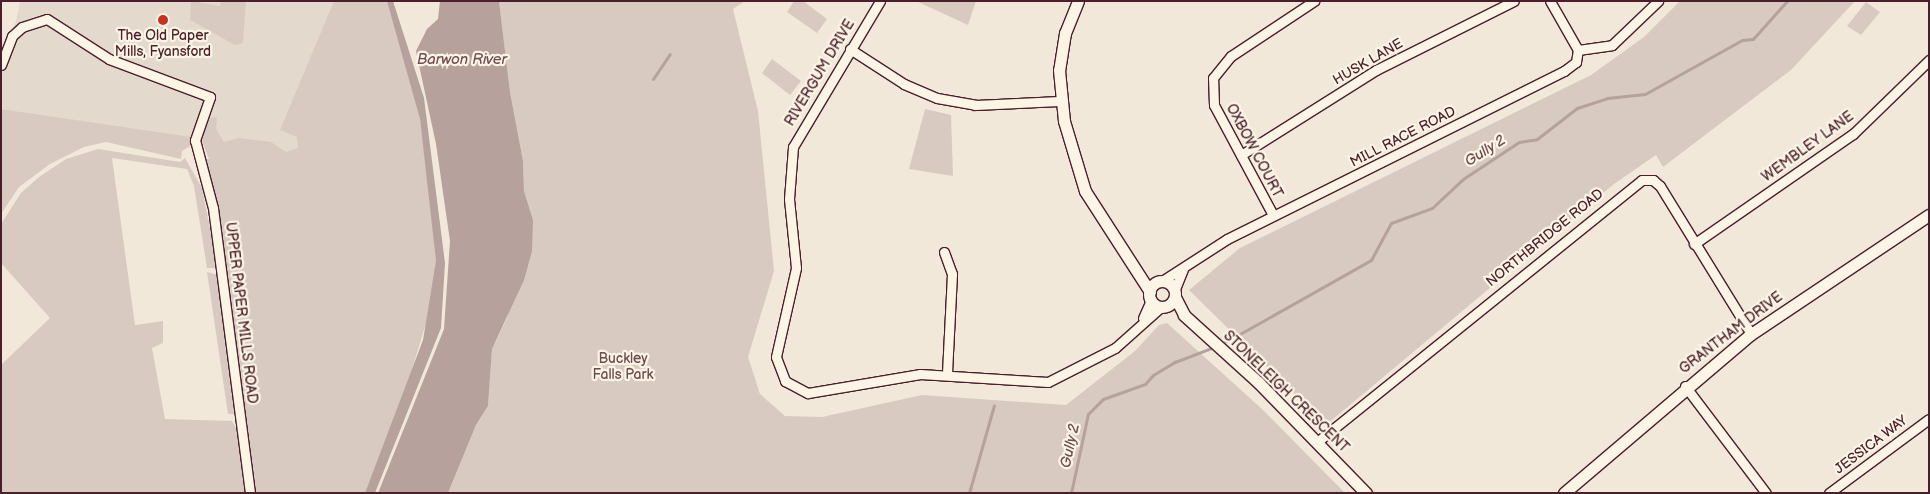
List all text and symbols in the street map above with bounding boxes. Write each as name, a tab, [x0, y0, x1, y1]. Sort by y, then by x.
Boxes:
marker: The Old Paper Mills, Fyansford	[157, 14, 169, 26]
street label: RIVERGUM DRIVE	[782, 17, 858, 129]
place label: The Old Paper Mills, Fyansford	[115, 28, 211, 60]
street label: HUSK LANE	[1330, 35, 1406, 89]
water label: Barwon River	[417, 51, 507, 69]
street label: OXBOW COURT	[1222, 101, 1286, 201]
street label: MILL RACE ROAD	[1347, 103, 1459, 171]
street label: WEMBLEY LANE	[1759, 108, 1857, 186]
water label: Gully 2	[1461, 131, 1509, 171]
street label: NORTHBRIDGE ROAD	[1483, 185, 1607, 291]
street label: UPPER PAPER MILLS ROAD	[222, 221, 260, 405]
street label: GRANTHAM DRIVE	[1676, 289, 1786, 377]
street label: STONELEIGH CRESCENT	[1220, 328, 1352, 456]
park label: Buckley Falls Park	[593, 351, 653, 384]
street label: JESSICA WAY	[1831, 412, 1911, 478]
water label: Gully 2	[1056, 422, 1084, 470]

